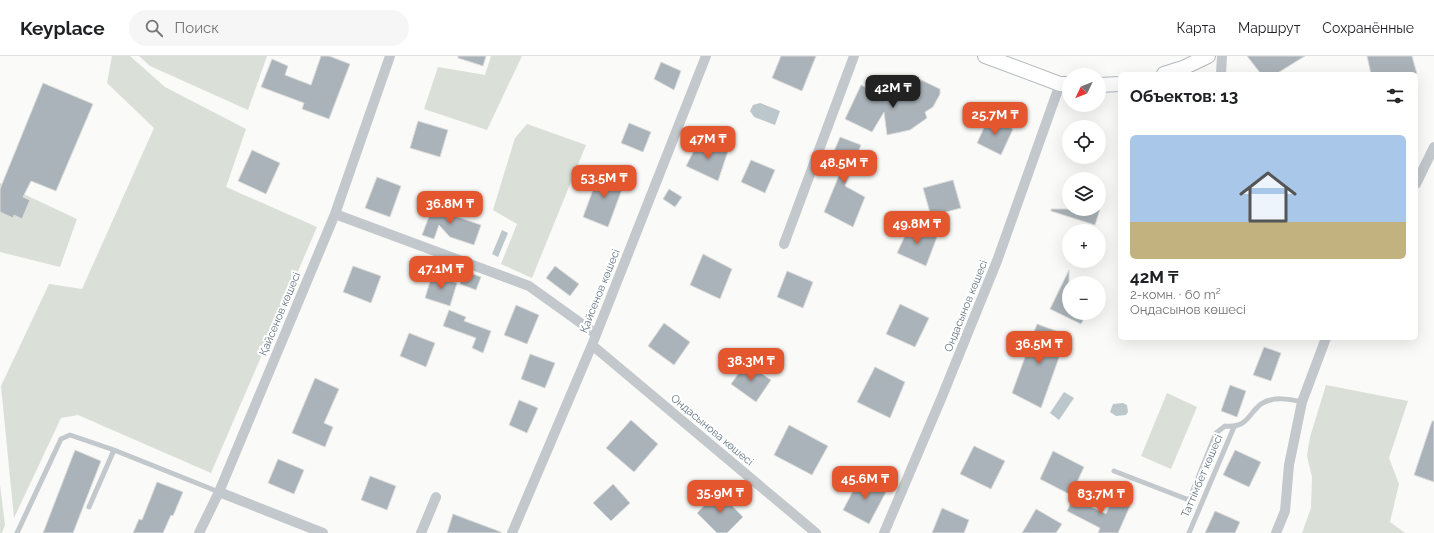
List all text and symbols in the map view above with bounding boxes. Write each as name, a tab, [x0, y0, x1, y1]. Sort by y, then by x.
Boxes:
search box	[129, 10, 409, 46]
text: Keyplace	[20, 17, 105, 39]
icon: search	[143, 17, 165, 39]
text: Поиск	[175, 19, 219, 37]
text: Карта	[1177, 20, 1216, 36]
text: Маршрут	[1238, 20, 1300, 36]
text: Сохранённые	[1322, 20, 1414, 36]
north arrow	[1062, 68, 1106, 112]
map controls	[1062, 68, 1106, 320]
pin: 42M ₸	[865, 75, 921, 109]
text: 42M ₸	[874, 80, 912, 95]
icon: filters	[1384, 85, 1406, 107]
text: Объектов: 13	[1130, 86, 1238, 106]
pin: 25.7M ₸	[958, 102, 1032, 136]
text: 25.7M ₸	[972, 107, 1018, 122]
button: locate	[1062, 120, 1106, 164]
pin: 47M ₸	[680, 126, 736, 160]
text: 47M ₸	[689, 131, 727, 146]
pin: 48.5M ₸	[807, 150, 881, 184]
text: 48.5M ₸	[820, 155, 868, 170]
icon: home	[1232, 161, 1304, 233]
pin: 53.5M ₸	[567, 165, 641, 199]
text: 53.5M ₸	[581, 170, 628, 185]
button: layers	[1062, 172, 1106, 216]
pin: 36.8M ₸	[413, 191, 487, 225]
text: 36.8M ₸	[426, 196, 474, 211]
pin: 49.8M ₸	[880, 211, 954, 245]
text: 49.8M ₸	[893, 216, 941, 231]
button: +	[1062, 224, 1106, 268]
street label: Қайсенов көшесі	[577, 247, 623, 335]
pin: 47.1M ₸	[404, 256, 478, 290]
street label: Ондасынов көшесі	[942, 258, 990, 354]
text: 47.1M ₸	[418, 261, 464, 276]
text: 42M ₸	[1130, 267, 1179, 287]
street label: Қайсенов көшесі	[257, 270, 303, 358]
button: −	[1062, 276, 1106, 320]
text: 2-комн. · 60 m²	[1130, 287, 1221, 302]
text: Оңдасынов көшесі	[1130, 302, 1246, 317]
pin: 36.5M ₸	[1002, 331, 1076, 365]
text: 36.5M ₸	[1015, 336, 1063, 351]
pin: 38.3M ₸	[714, 348, 788, 382]
text: 38.3M ₸	[727, 353, 775, 368]
street label: Ондасынова көшесі	[668, 392, 756, 468]
street label: Таттімбет көшесі	[1179, 433, 1225, 519]
pin: 45.6M ₸	[828, 466, 902, 500]
text: 45.6M ₸	[841, 471, 889, 486]
pin: 35.9M ₸	[683, 480, 757, 514]
pin: 83.7M ₸	[1064, 481, 1138, 515]
text: 35.9M ₸	[696, 485, 744, 500]
text: 83.7M ₸	[1077, 486, 1125, 501]

